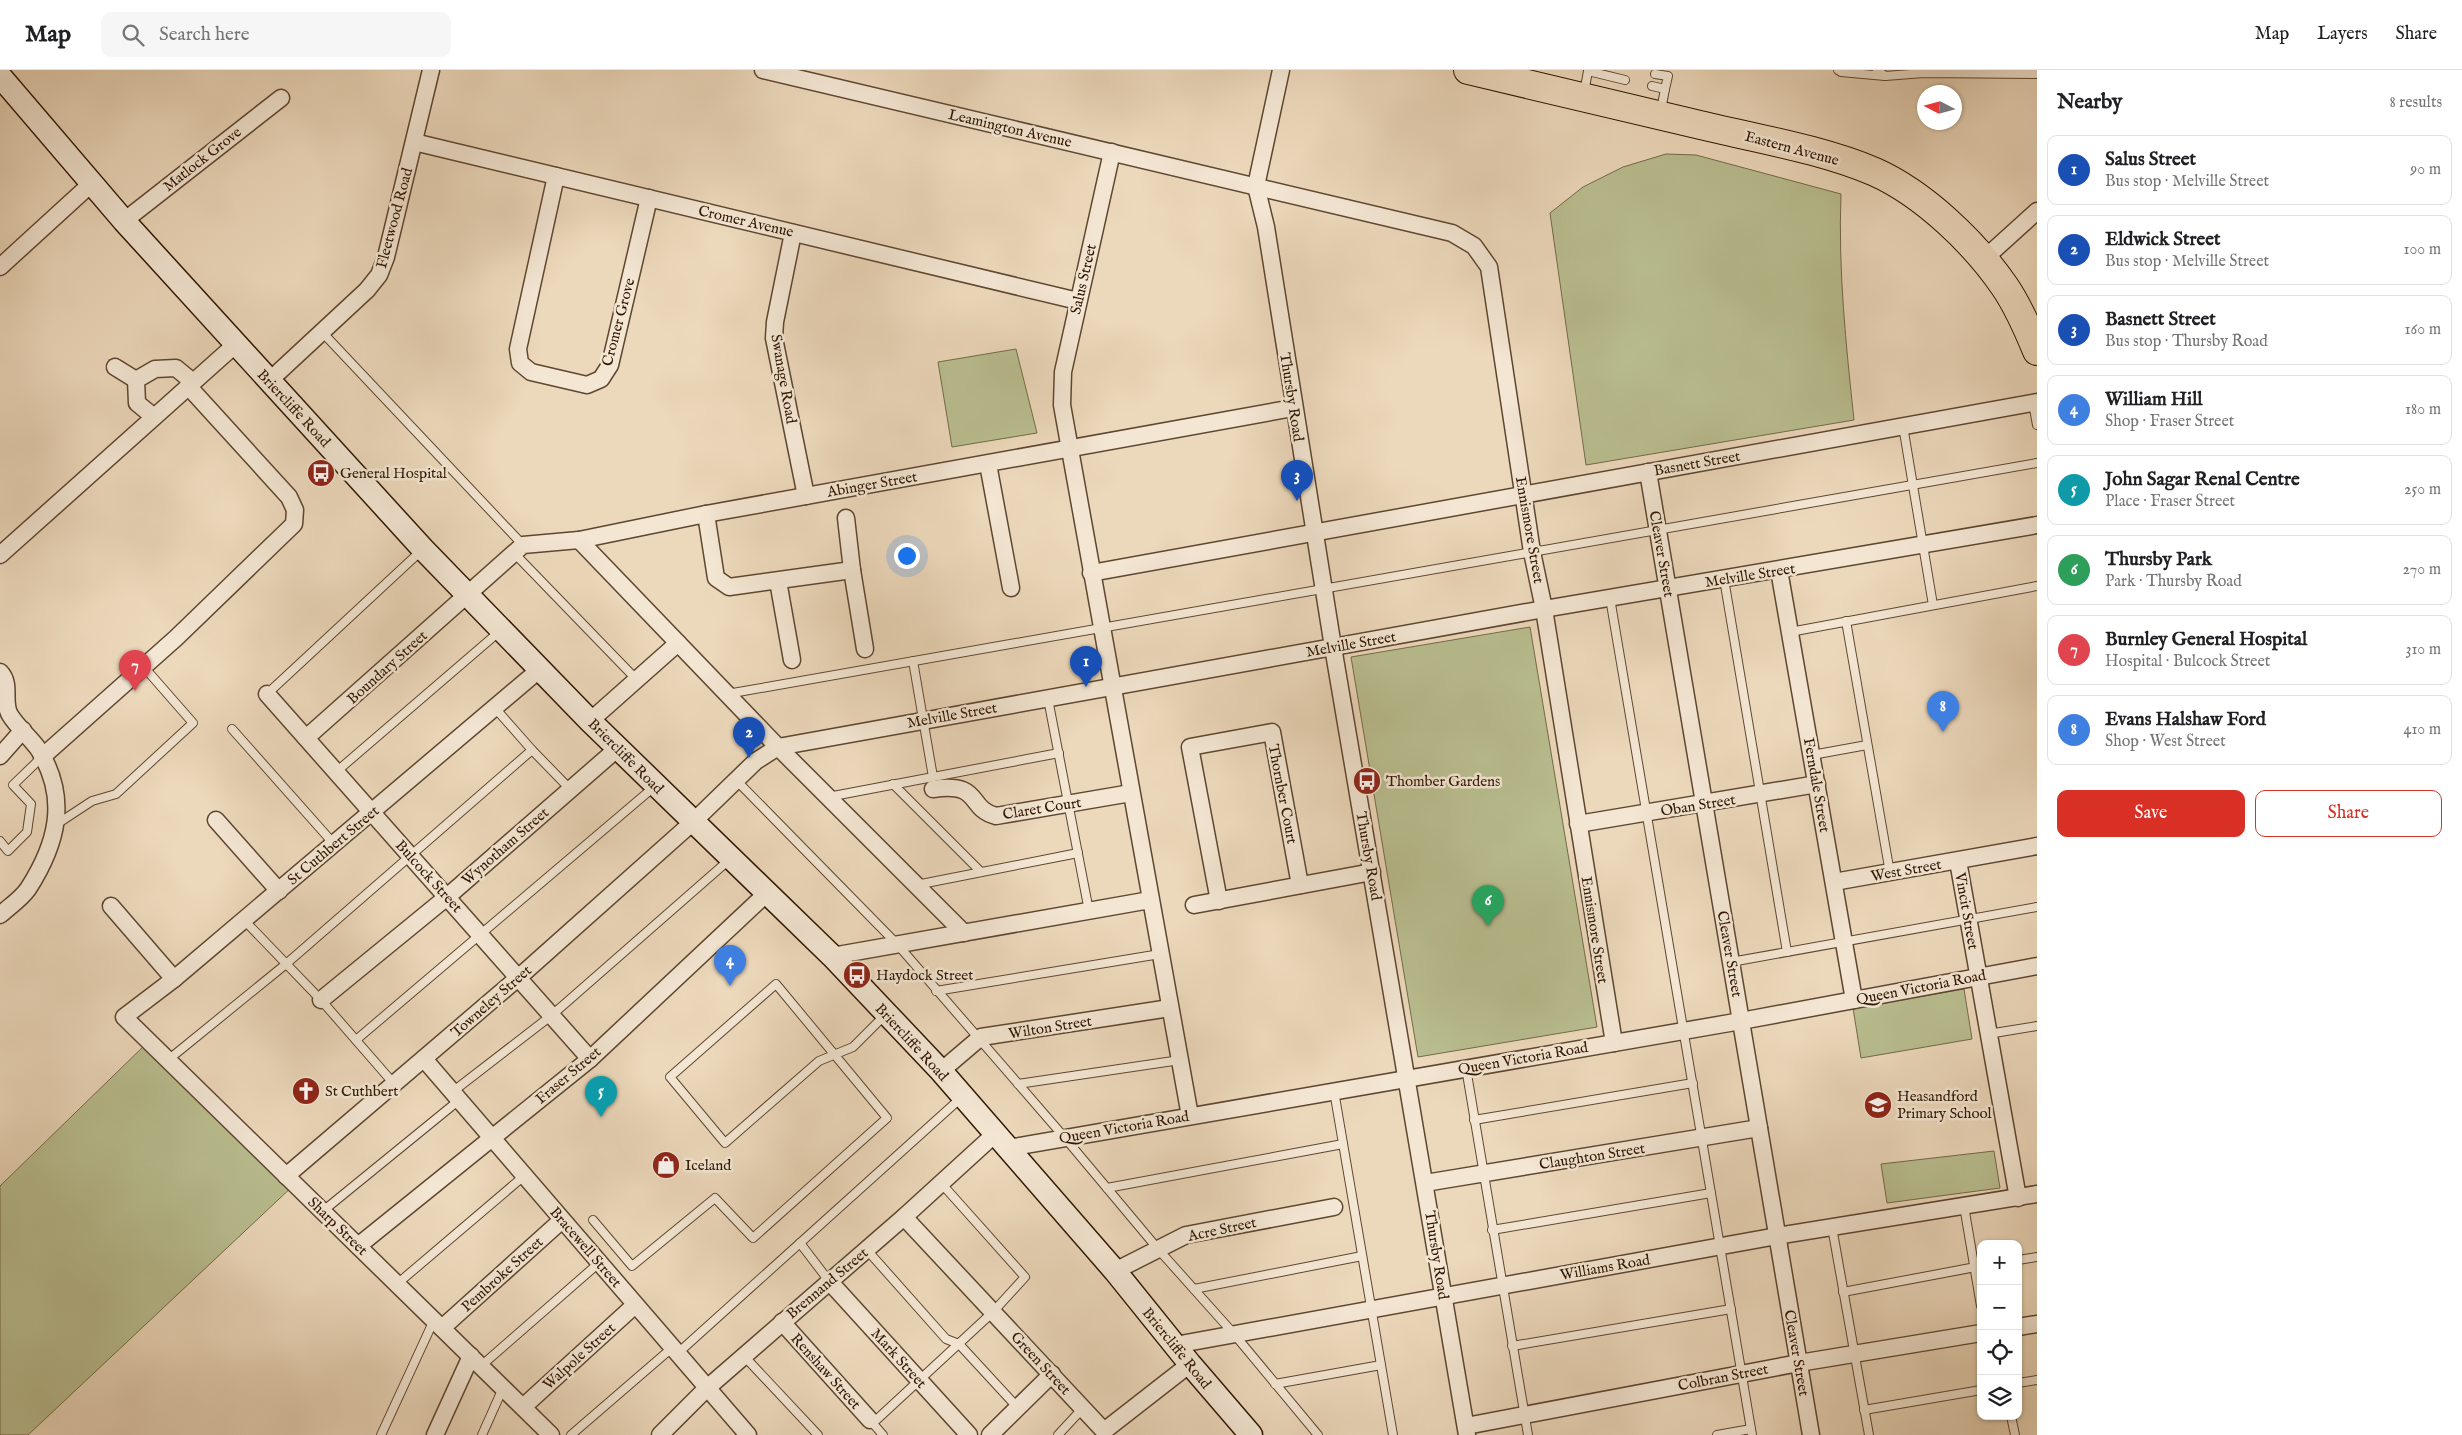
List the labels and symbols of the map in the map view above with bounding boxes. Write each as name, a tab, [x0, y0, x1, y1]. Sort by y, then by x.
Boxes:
north arrow	[1917, 85, 1962, 130]
street label: Leamington Avenue	[946, 105, 1074, 152]
street label: Matlock Grove	[159, 123, 245, 196]
street label: Eastern Avenue	[1743, 127, 1841, 170]
street label: Fleetwood Road	[372, 165, 417, 271]
street label: Cromer Avenue	[696, 201, 796, 242]
street label: Salus Street	[1066, 242, 1101, 316]
street label: Cromer Grove	[598, 276, 639, 368]
street label: Swanage Road	[766, 333, 801, 426]
street label: Thursby Road	[1275, 351, 1308, 444]
street label: Briercliffe Road	[253, 366, 335, 452]
street label: Basnett Street	[1652, 447, 1742, 480]
bus stop icon: General Hospital	[306, 458, 336, 488]
pin: 3	[1281, 460, 1313, 501]
place label: General Hospital	[340, 464, 448, 483]
street label: Abinger Street	[825, 467, 919, 502]
street label: Ennismore Street	[1511, 475, 1548, 585]
street label: Cleaver Street	[1645, 509, 1678, 599]
your location	[894, 543, 920, 569]
street label: Melville Street	[1704, 559, 1797, 592]
street label: Boundary Street	[343, 626, 431, 708]
street label: Melville Street	[1305, 627, 1398, 662]
pin: 1	[1070, 646, 1102, 687]
pin: 7	[119, 650, 151, 691]
pin: 8	[1927, 691, 1959, 732]
street label: Melville Street	[906, 698, 999, 733]
street label: Briercliffe Road	[584, 715, 668, 799]
pin: 2	[733, 717, 765, 758]
street label: Ferndale Street	[1799, 736, 1834, 834]
street label: Thornber Court	[1264, 743, 1301, 846]
bus stop icon: Thomber Gardens	[1352, 766, 1382, 796]
place label: Thomber Gardens	[1386, 772, 1500, 791]
street label: Oban Street	[1659, 790, 1737, 821]
street label: Claret Court	[1001, 793, 1083, 824]
street label: St Cuthbert Street	[284, 802, 383, 889]
street label: Wynotham Street	[458, 803, 553, 889]
street label: Thursby Road	[1351, 810, 1386, 903]
street label: Bulcock Street	[391, 836, 466, 917]
street label: West Street	[1869, 855, 1943, 886]
street label: Vincit Street	[1950, 870, 1983, 951]
street label: Ennismore Street	[1577, 875, 1612, 985]
pin: 6	[1472, 885, 1504, 926]
street label: Cleaver Street	[1713, 909, 1746, 999]
pin: 4	[714, 945, 746, 986]
bus stop icon: Haydock Street	[842, 960, 872, 990]
street label: Towneley Street	[447, 961, 536, 1042]
street label: Queen Victoria Road	[1855, 965, 1988, 1009]
place label: Haydock Street	[876, 966, 973, 985]
street label: Briercliffe Road	[871, 1000, 953, 1086]
street label: Wilton Street	[1007, 1012, 1093, 1043]
street label: Queen Victoria Road	[1457, 1038, 1591, 1079]
street label: Fraser Street	[532, 1043, 605, 1108]
church icon: St Cuthbert	[291, 1076, 321, 1106]
pin: 5	[585, 1076, 617, 1117]
place label: St Cuthbert	[325, 1082, 398, 1101]
place label: Heasandford Primary School	[1897, 1087, 1993, 1123]
school or university icon: Heasandford Primary School	[1863, 1090, 1893, 1120]
street label: Queen Victoria Road	[1058, 1107, 1192, 1148]
street label: Claughton Street	[1538, 1139, 1646, 1174]
shop icon: Iceland	[651, 1150, 681, 1180]
place label: Iceland	[685, 1156, 732, 1175]
street label: Sharp Street	[304, 1193, 372, 1260]
street label: Bracewell Street	[545, 1203, 626, 1292]
street label: Thursby Road	[1420, 1209, 1453, 1302]
street label: Acre Street	[1185, 1213, 1258, 1246]
street label: Pembroke Street	[457, 1233, 547, 1316]
street label: Brennand Street	[782, 1244, 872, 1323]
street label: Williams Road	[1559, 1250, 1653, 1285]
street label: Briercliffe Road	[1138, 1304, 1216, 1394]
street label: Cleaver Street	[1780, 1308, 1813, 1398]
street label: Walpole Street	[539, 1319, 620, 1394]
street label: Mark Street	[867, 1324, 931, 1392]
street label: Green Street	[1006, 1328, 1075, 1399]
street label: Renshaw Street	[786, 1329, 865, 1413]
street label: Colbran Street	[1676, 1359, 1770, 1396]

